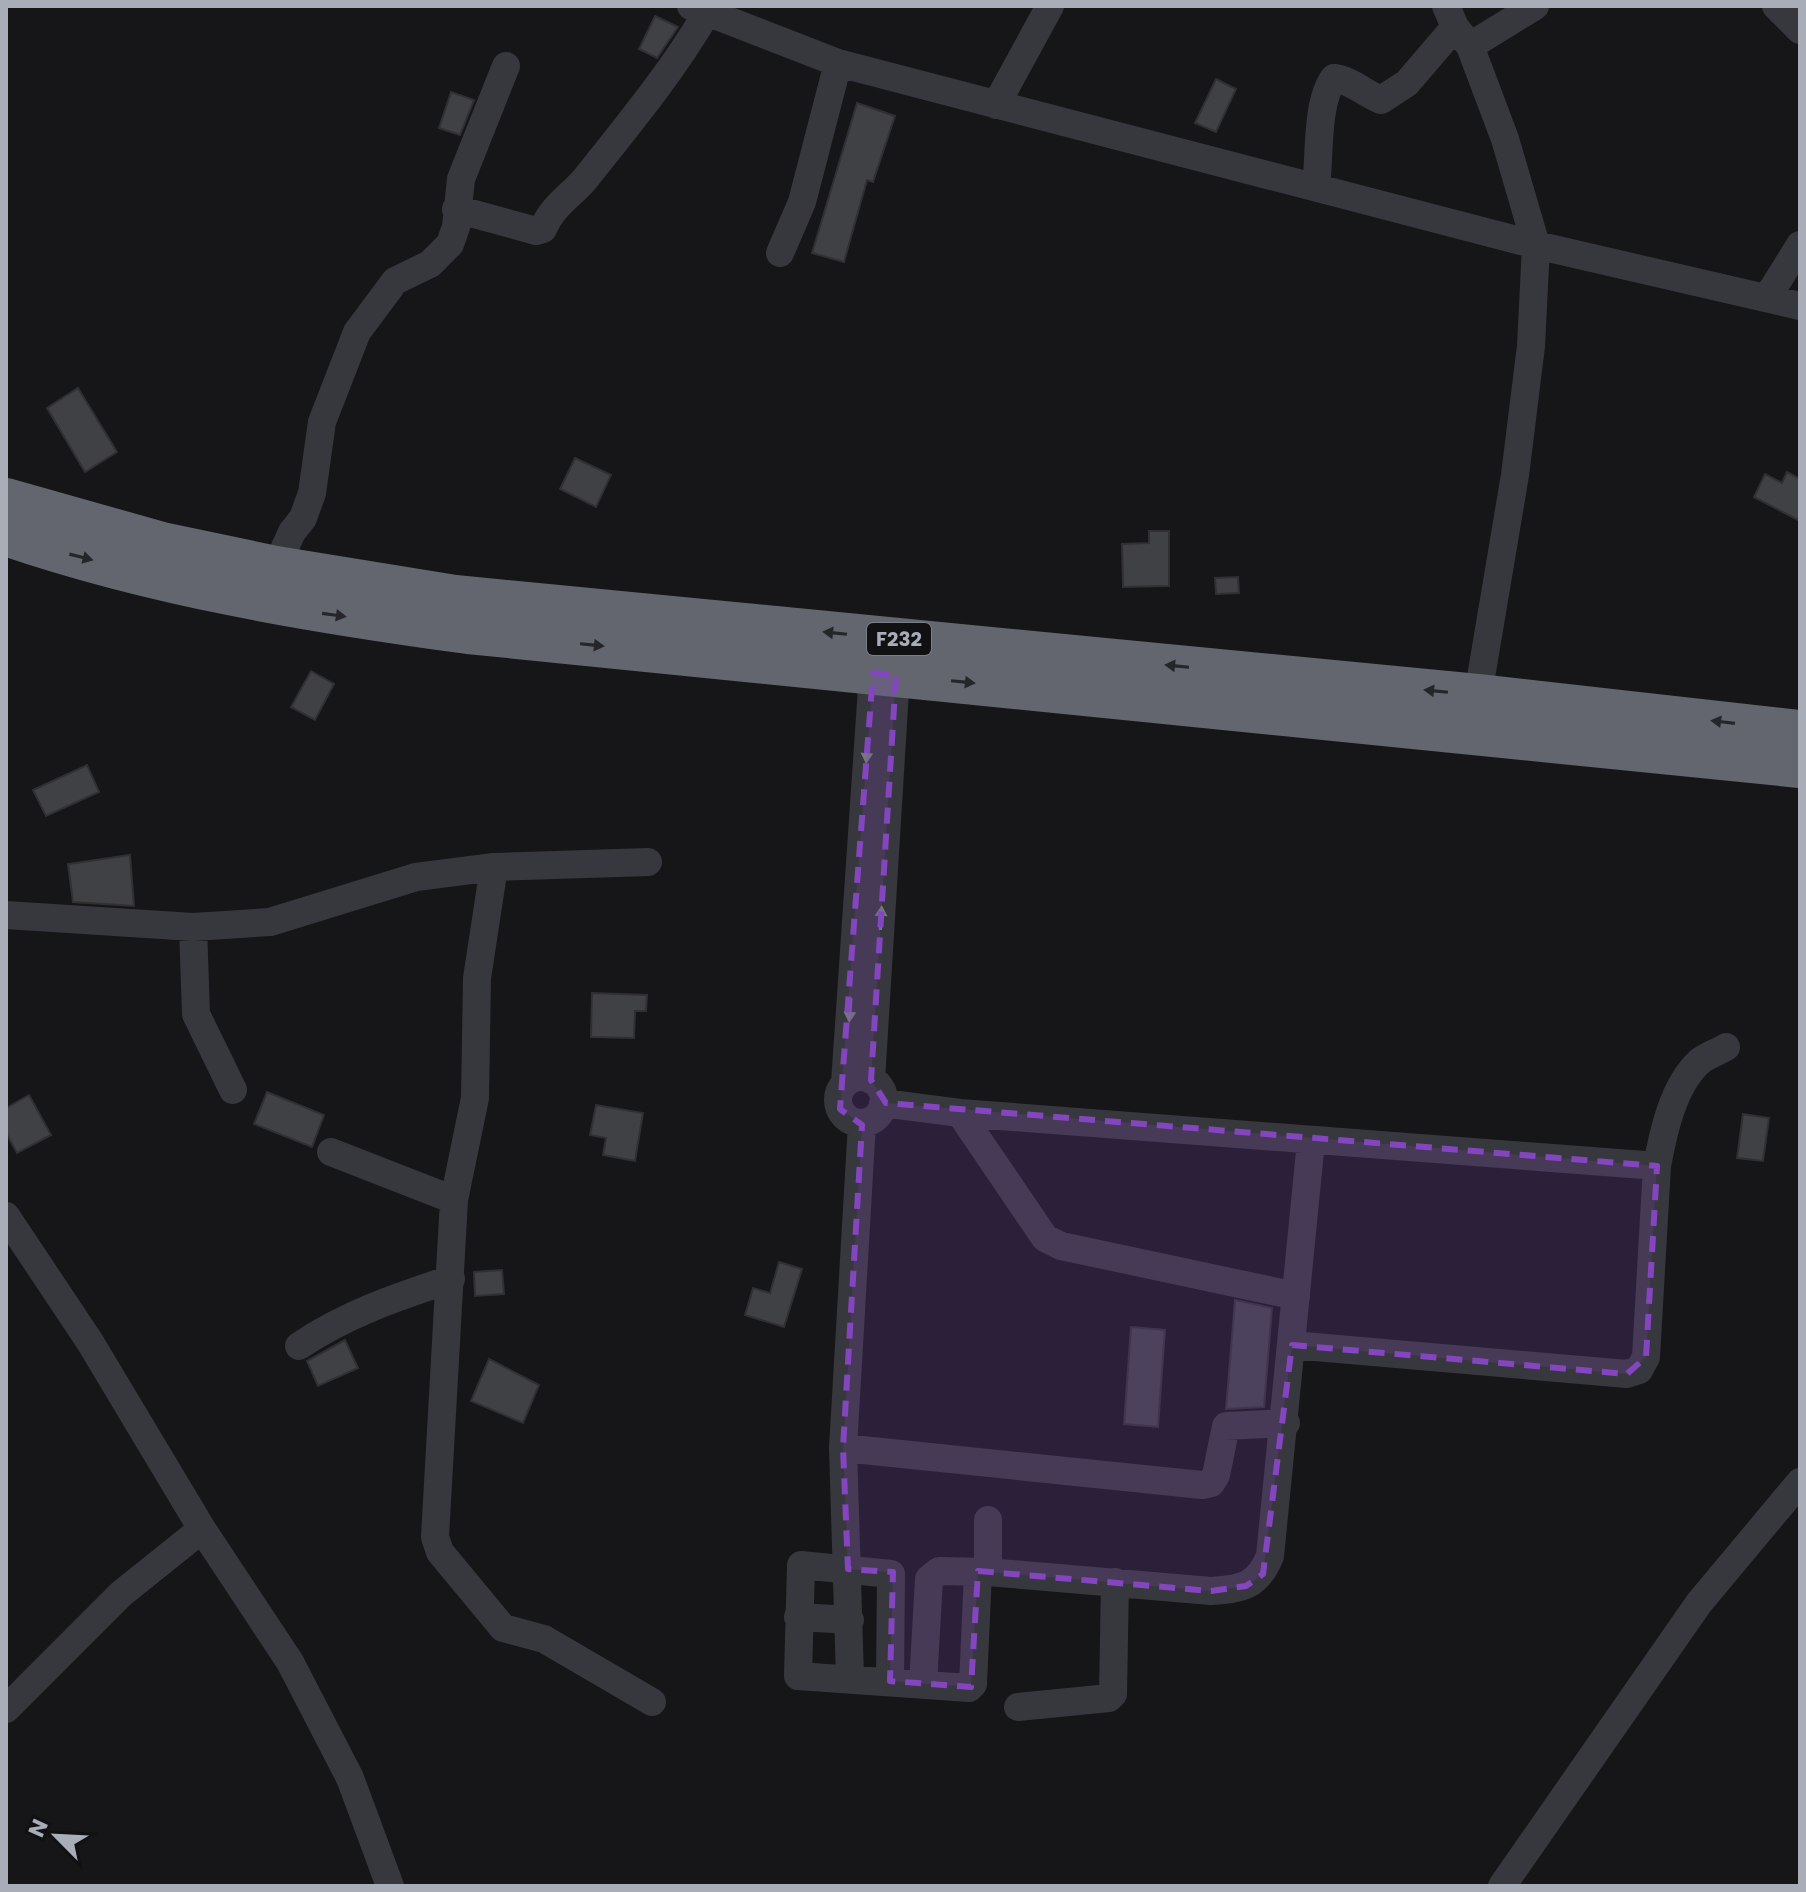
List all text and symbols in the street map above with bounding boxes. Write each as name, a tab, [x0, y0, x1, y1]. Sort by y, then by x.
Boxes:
one-way arrow	[68, 552, 93, 564]
one-way arrow	[322, 609, 347, 621]
road number: F232	[867, 623, 931, 655]
one-way arrow	[822, 626, 847, 639]
one-way arrow	[580, 639, 605, 652]
one-way arrow	[1165, 659, 1190, 672]
one-way arrow	[951, 675, 976, 688]
one-way arrow	[1423, 684, 1448, 697]
one-way arrow	[1710, 715, 1735, 728]
one-way arrow	[860, 739, 873, 764]
one-way arrow	[875, 905, 888, 930]
one-way arrow	[843, 998, 856, 1023]
north arrow	[16, 1796, 96, 1876]
text: N	[21, 1814, 56, 1842]

